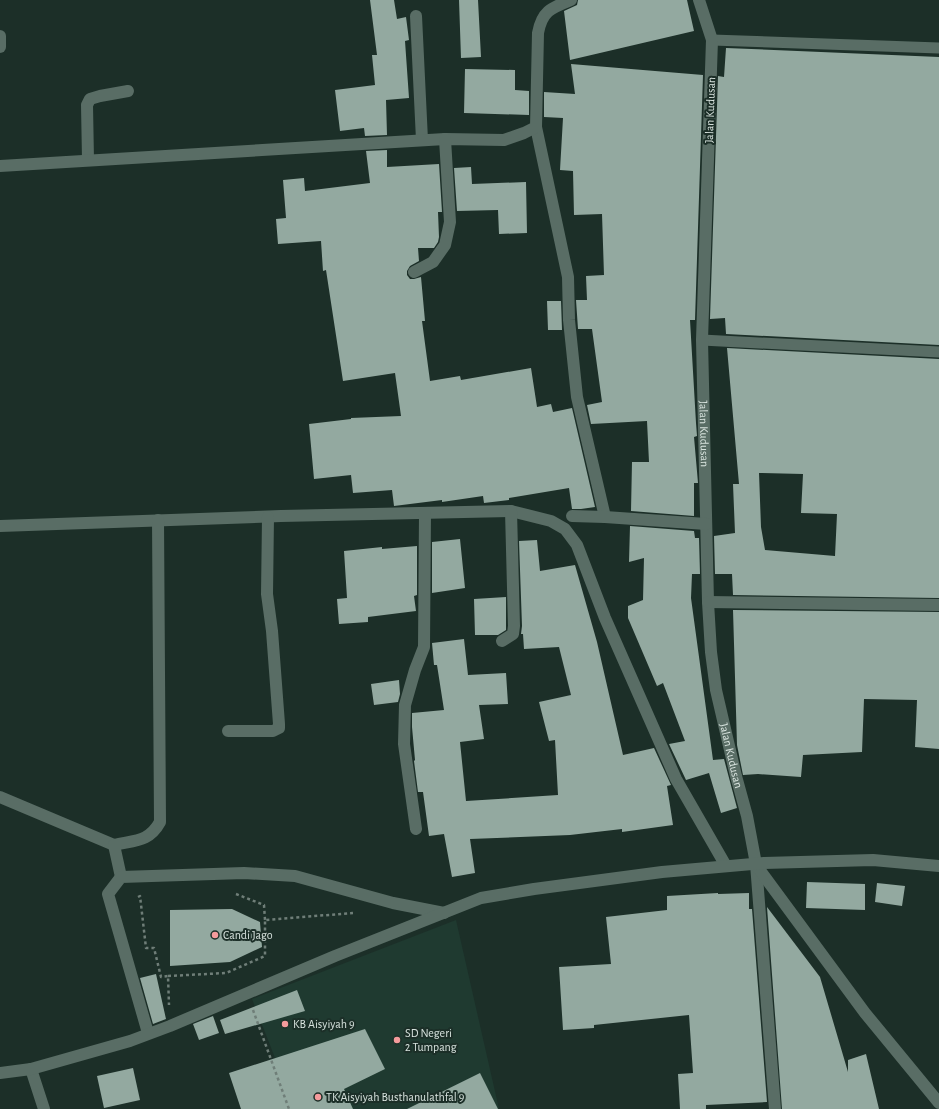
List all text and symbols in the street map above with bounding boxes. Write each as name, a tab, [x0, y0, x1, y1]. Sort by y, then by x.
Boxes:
street label: Jalan Kudusan	[703, 77, 717, 143]
street label: Jalan Kudusan	[697, 400, 711, 467]
street label: Jalan Kudusan	[718, 722, 745, 789]
place label: Candi Jago	[223, 929, 273, 941]
marker: Candi Jago	[210, 930, 220, 940]
place label: KB Aisyiyah 9	[293, 1018, 355, 1031]
marker: KB Aisyiyah 9	[280, 1019, 290, 1029]
place label: SD Negeri 2 Tumpang	[405, 1027, 457, 1053]
marker: SD Negeri 2 Tumpang	[392, 1035, 402, 1045]
place label: TK Aisyiyah Busthanulathfal 9	[326, 1091, 465, 1104]
marker: TK Aisyiyah Busthanulathfal 9	[313, 1092, 323, 1102]

